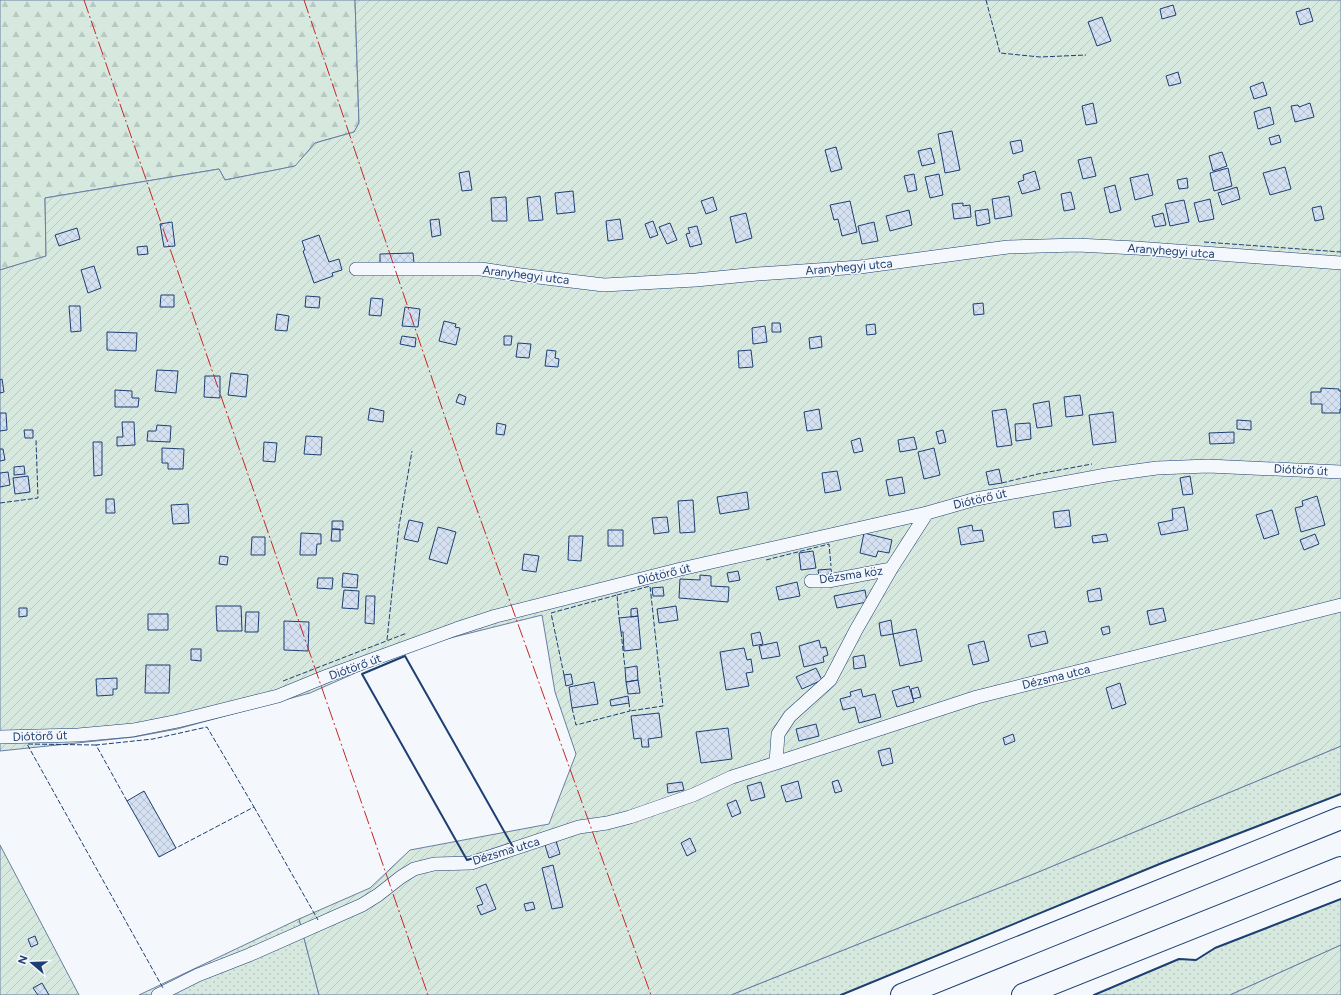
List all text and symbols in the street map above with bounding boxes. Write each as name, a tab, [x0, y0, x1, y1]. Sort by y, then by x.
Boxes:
street label: Aranyhegyi utca	[1127, 241, 1215, 261]
street label: Aranyhegyi utca	[805, 256, 893, 278]
street label: Aranyhegyi utca	[482, 263, 570, 287]
street label: Diótörő út	[1273, 462, 1329, 478]
street label: Diótörő út	[952, 486, 1009, 512]
street label: Diótörő út	[636, 560, 693, 587]
street label: Dézsma köz	[818, 564, 884, 586]
street label: Diótörő út	[327, 651, 384, 683]
street label: Dézsma utca	[1021, 662, 1091, 692]
street label: Diótörő út	[12, 728, 68, 744]
street label: Dézsma utca	[471, 834, 541, 868]
north arrow	[12, 943, 52, 983]
text: N	[15, 954, 31, 966]

